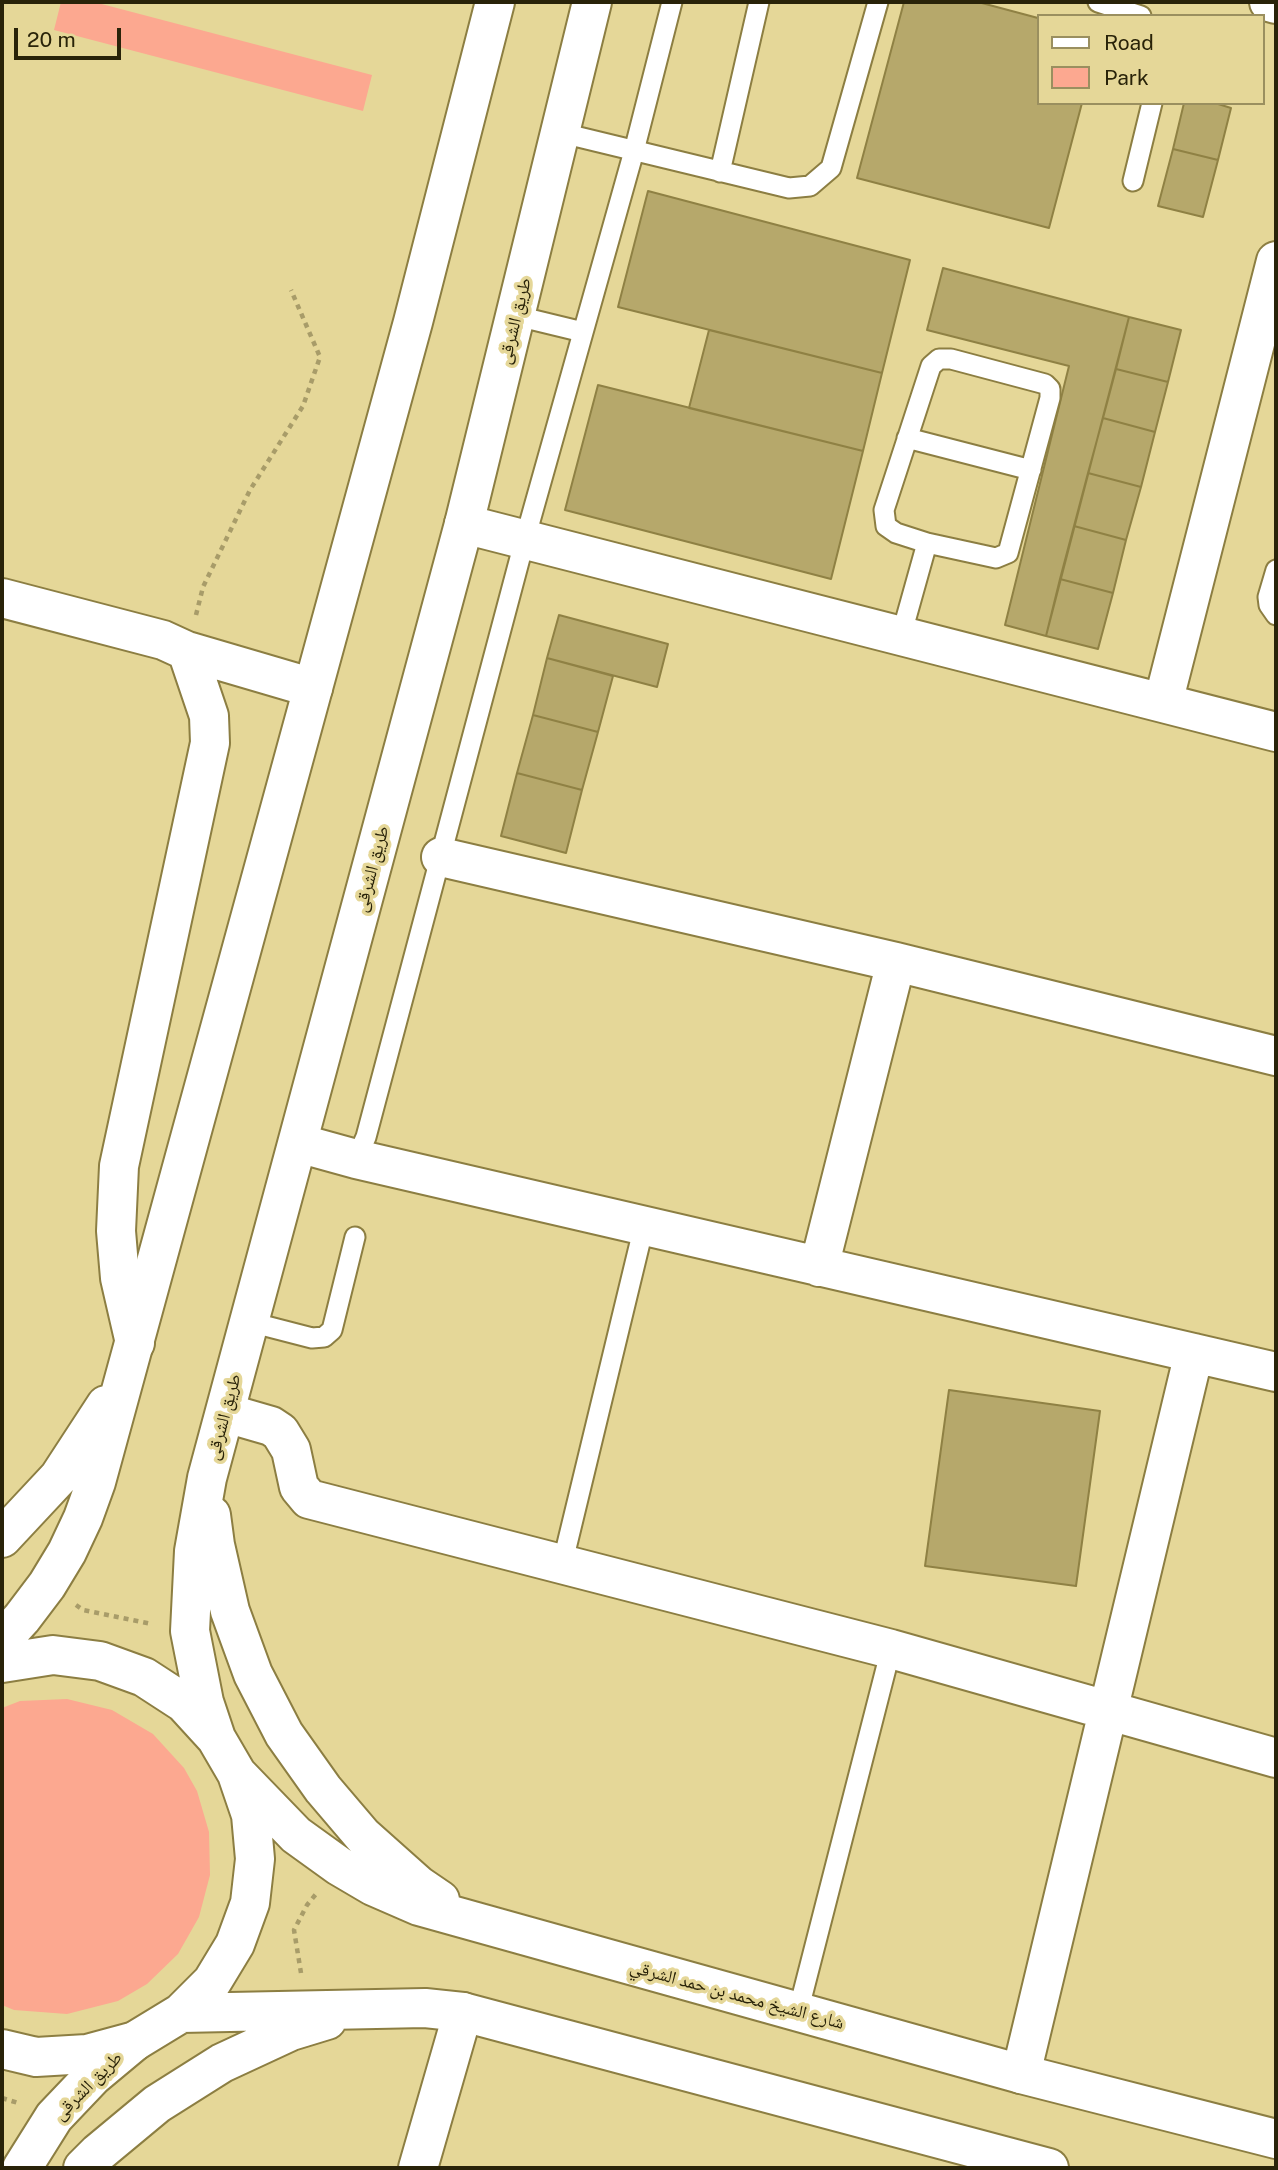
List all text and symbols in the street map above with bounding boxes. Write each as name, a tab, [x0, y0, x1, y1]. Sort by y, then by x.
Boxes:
scale bar	[18, 14, 124, 58]
legend	[1036, 14, 1264, 105]
text: 20 m	[27, 27, 76, 52]
text: Road	[1104, 30, 1154, 55]
text: Park	[1104, 65, 1149, 90]
street label: طريق الشرقى	[494, 275, 536, 367]
street label: طريق الشرقى	[350, 823, 394, 915]
street label: طريق الشرقى	[202, 1371, 246, 1463]
street label: شارع الشيخ محمد بن حمد الشرقي	[628, 1956, 846, 2034]
street label: طريق الشرقى	[49, 2047, 127, 2125]

